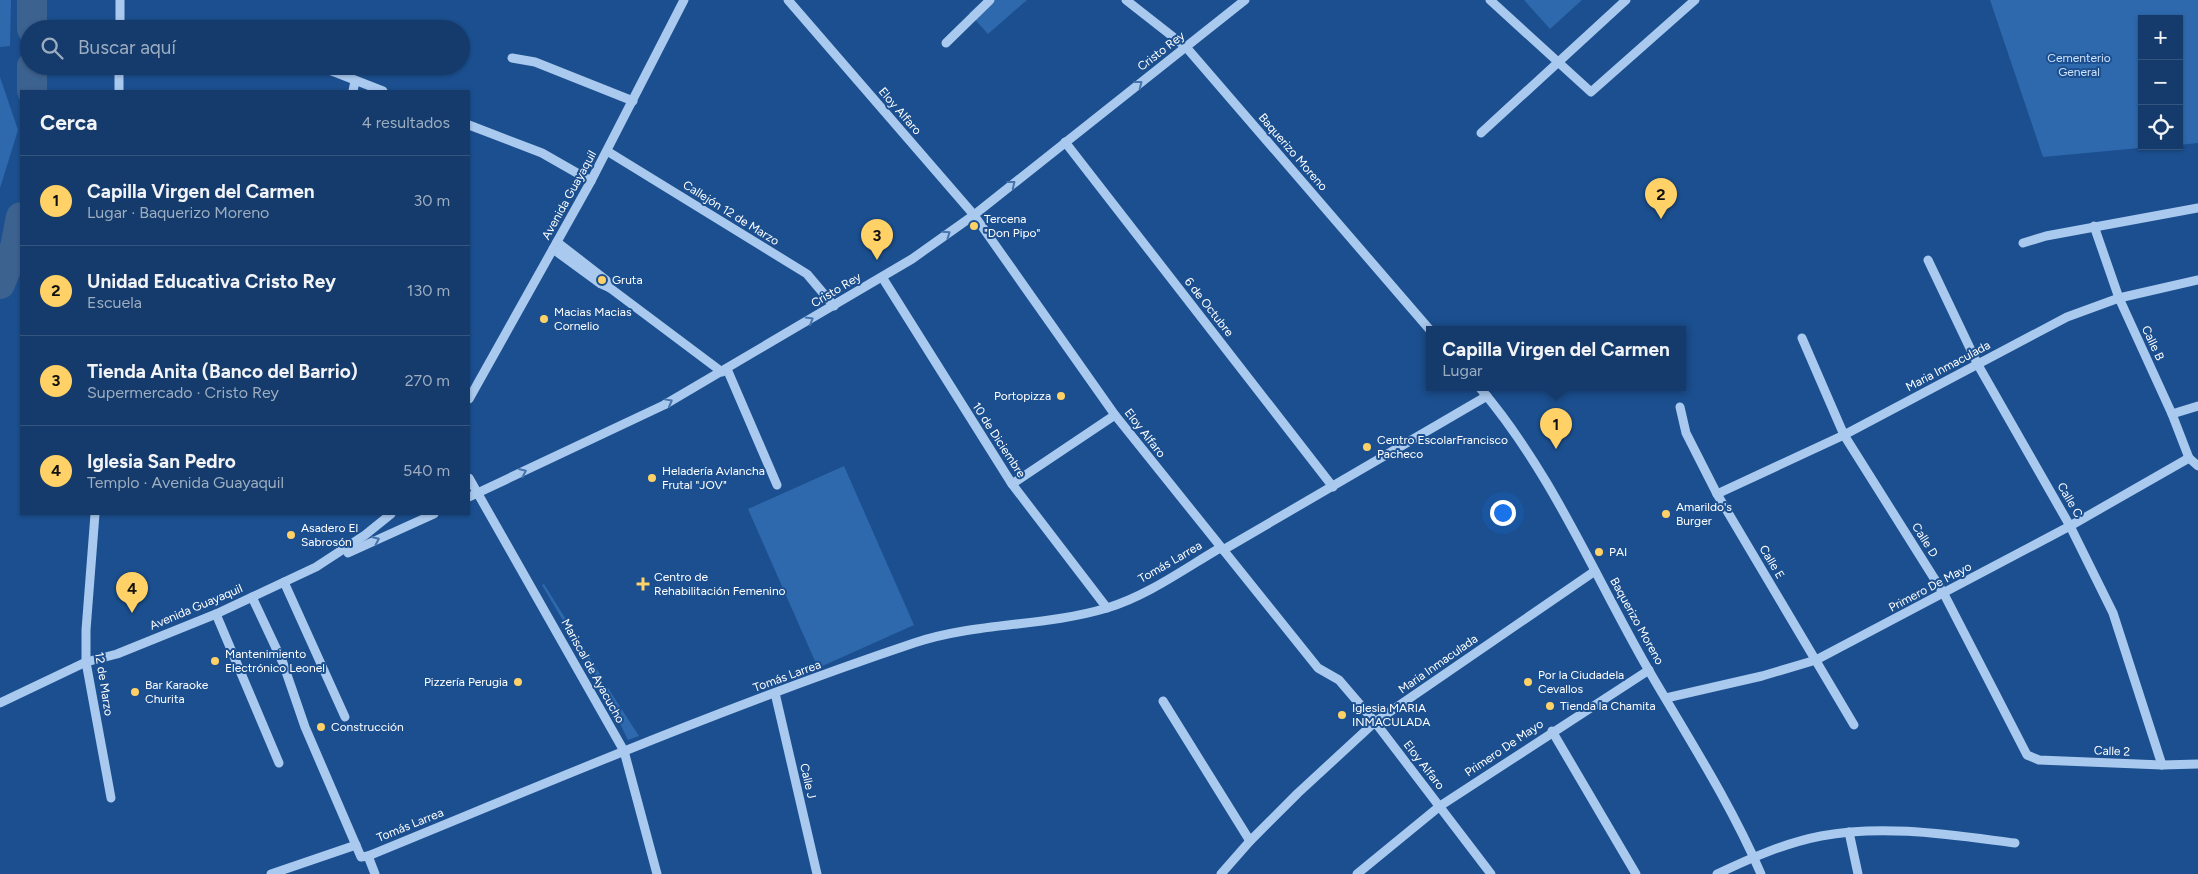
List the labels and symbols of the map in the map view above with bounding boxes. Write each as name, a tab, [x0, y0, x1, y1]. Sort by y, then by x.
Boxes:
street label: Cristo Rey	[1135, 28, 1188, 74]
park label: Cementerio General	[2047, 51, 2111, 79]
one-way arrow	[1134, 80, 1143, 89]
street label: Eloy Alfaro	[876, 84, 924, 138]
street label: Baquerizo Moreno	[1256, 111, 1330, 193]
street label: Avenida Guayaquil	[539, 148, 599, 242]
street label: Callejón 12 de Marzo	[680, 178, 782, 248]
pin: 2	[1645, 178, 1677, 219]
one-way arrow	[1006, 182, 1015, 190]
place label: Tercena "Don Pipo"	[984, 212, 1041, 240]
pin: 3	[861, 219, 893, 260]
marker: Tercena "Don Pipo"	[968, 220, 980, 232]
one-way arrow	[941, 231, 951, 240]
street label: Cristo Rey	[809, 269, 864, 310]
place label: Gruta	[612, 273, 643, 287]
marker: Gruta	[596, 274, 608, 286]
street label: 6 de Octubre	[1182, 275, 1237, 340]
place label: Macias Macias Cornelio	[554, 305, 632, 333]
marker: Macias Macias Cornelio	[538, 313, 550, 325]
one-way arrow	[804, 317, 813, 327]
street label: Calle B	[2139, 323, 2167, 363]
street label: Maria Inmaculada	[1903, 338, 1993, 394]
place label: Portopizza	[994, 389, 1051, 403]
marker: Portopizza	[1055, 390, 1067, 402]
one-way arrow	[664, 398, 673, 408]
street label: 10 de Diciembre	[969, 400, 1029, 481]
street label: Eloy Alfaro	[1122, 406, 1168, 460]
pin: 1	[1540, 408, 1572, 449]
place label: Centro EscolarFrancisco Pacheco	[1377, 433, 1508, 461]
marker: Centro EscolarFrancisco Pacheco	[1361, 441, 1373, 453]
place label: Heladería Avlancha Frutal "JOV"	[662, 464, 765, 492]
one-way arrow	[517, 468, 526, 478]
marker: Heladería Avlancha Frutal "JOV"	[646, 472, 658, 484]
street label: Calle C	[2054, 480, 2086, 520]
your location	[1490, 500, 1516, 526]
place label: Amarildo's Burger	[1676, 500, 1732, 528]
marker: Amarildo's Burger	[1660, 508, 1672, 520]
street label: Calle D	[1909, 520, 1941, 560]
place label: Asadero El Sabrosón	[301, 521, 358, 549]
marker: Asadero El Sabrosón	[285, 529, 297, 541]
one-way arrow	[371, 536, 380, 546]
street label: Tomás Larrea	[1136, 538, 1204, 586]
street label: Calle E	[1757, 543, 1787, 581]
place label: PAI	[1609, 545, 1627, 559]
marker: PAI	[1593, 546, 1605, 558]
street label: Primero De Mayo	[1886, 559, 1974, 615]
place label: Centro de Rehabilitación Femenino	[654, 570, 786, 598]
pin: 4	[116, 572, 148, 613]
street label: Baquerizo Moreno	[1607, 575, 1667, 667]
marker: Centro de Rehabilitación Femenino	[636, 577, 650, 591]
street label: Avenida Guayaquil	[147, 581, 245, 633]
street label: Mariscal de Ayacucho	[558, 616, 628, 726]
street label: Maria Inmaculada	[1396, 631, 1480, 697]
place label: Mantenimiento Electrónico Leonel	[225, 647, 325, 675]
street label: 12 de Marzo	[92, 651, 116, 717]
marker: Mantenimiento Electrónico Leonel	[209, 655, 221, 667]
street label: Tomás Larrea	[751, 657, 823, 695]
place label: Por la Ciudadela Cevallos	[1538, 668, 1624, 696]
place label: Pizzería Perugia	[424, 675, 508, 689]
marker: Pizzería Perugia	[512, 676, 524, 688]
marker: Por la Ciudadela Cevallos	[1522, 676, 1534, 688]
place label: Bar Karaoke Churita	[145, 678, 209, 706]
marker: Bar Karaoke Churita	[129, 686, 141, 698]
place label: Tienda la Chamita	[1560, 699, 1656, 713]
marker: Tienda la Chamita	[1544, 700, 1556, 712]
place label: Iglesia MARIA INMACULADA	[1352, 701, 1430, 729]
marker: Iglesia MARIA INMACULADA	[1336, 709, 1348, 721]
street label: Primero De Mayo	[1462, 717, 1546, 779]
place label: Construcción	[331, 720, 404, 734]
marker: Construcción	[315, 721, 327, 733]
street label: Eloy Alfaro	[1401, 738, 1447, 792]
street label: Calle 2	[2094, 743, 2130, 759]
street label: Calle J	[797, 762, 819, 800]
street label: Tomás Larrea	[375, 805, 445, 845]

